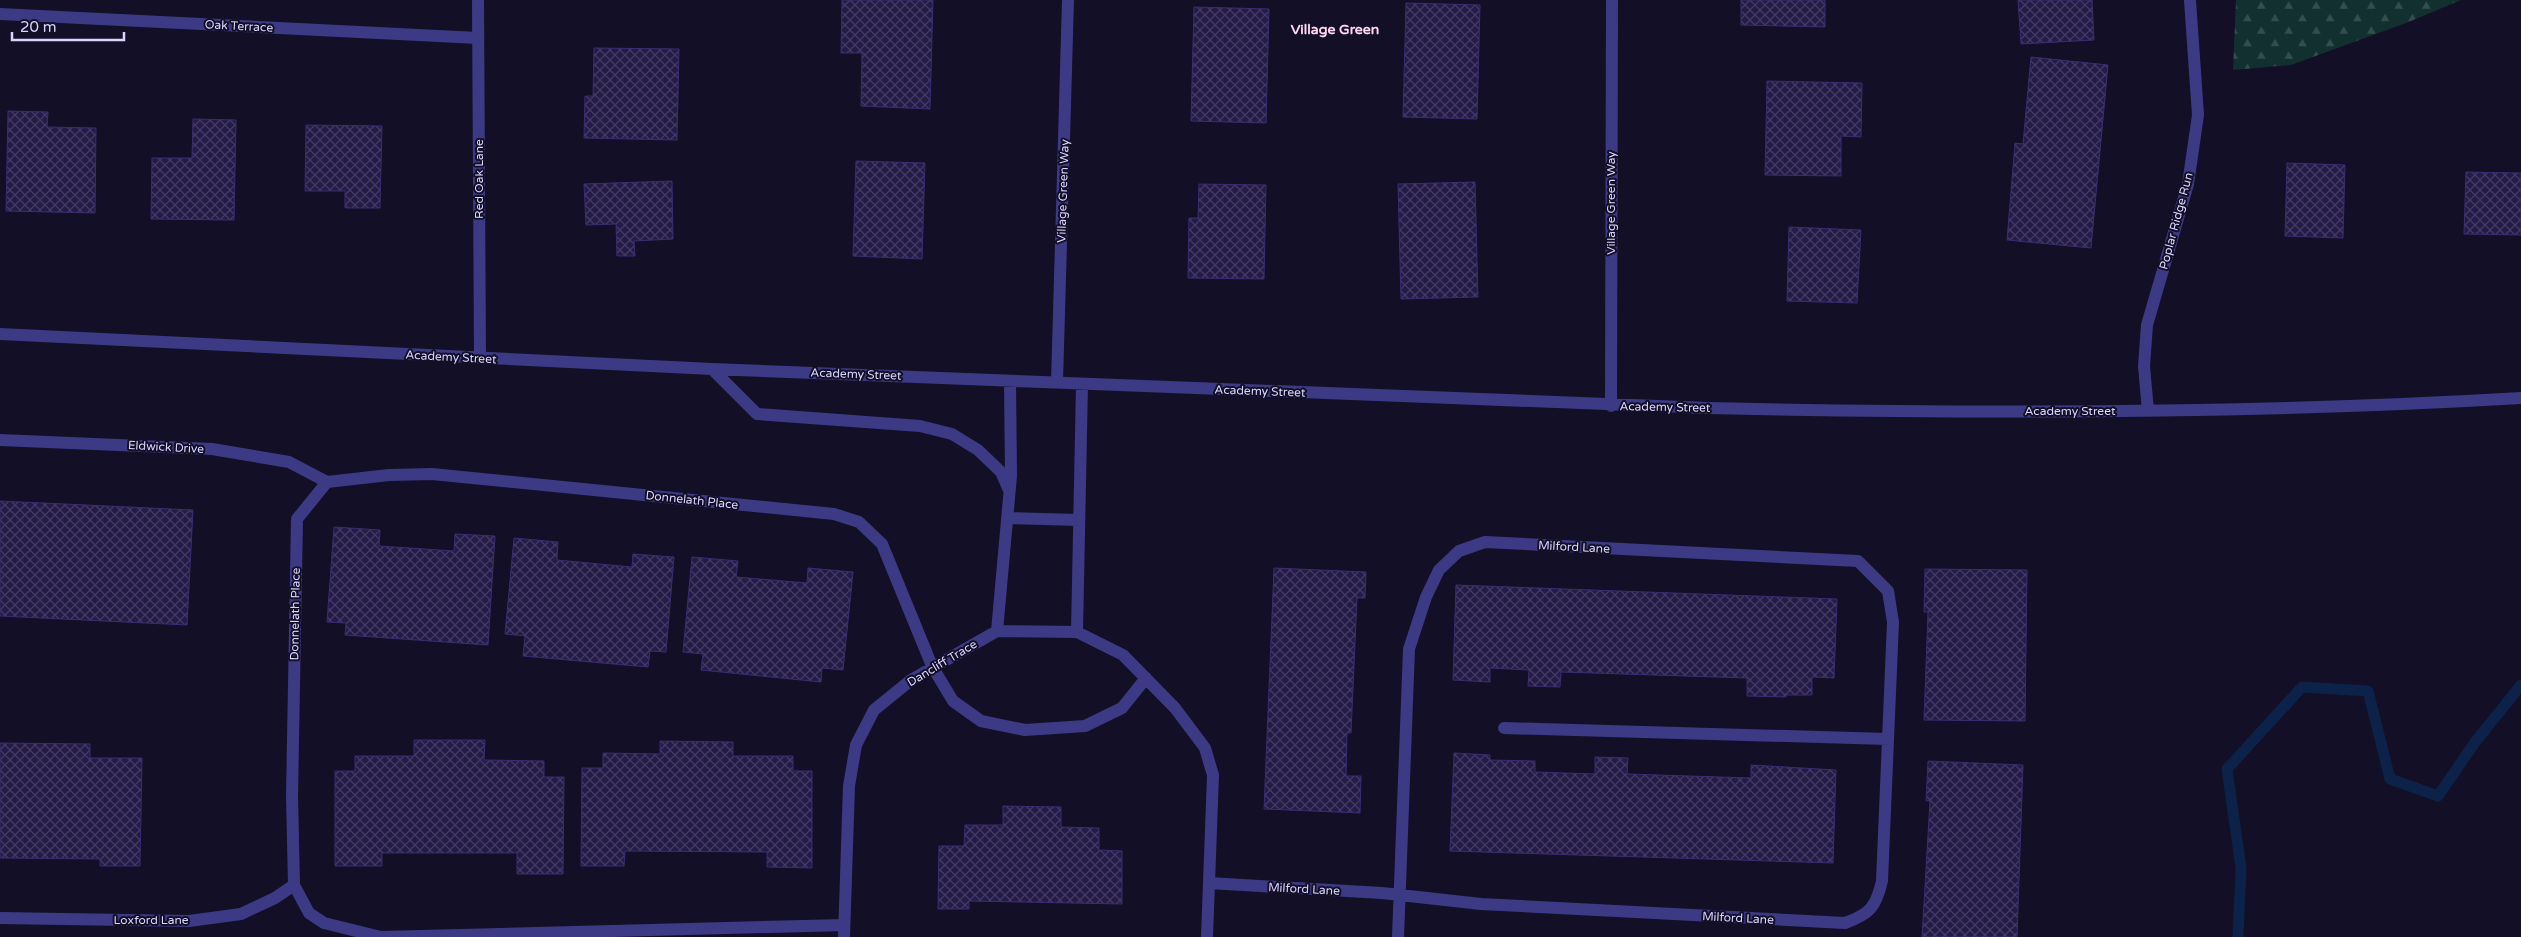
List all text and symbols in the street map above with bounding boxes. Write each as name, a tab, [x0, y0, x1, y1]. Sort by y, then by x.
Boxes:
scale bar	[12, 10, 125, 42]
street label: Oak Terrace	[204, 17, 274, 35]
text: 20 m	[20, 18, 57, 36]
district label: Village Green	[1291, 21, 1379, 38]
street label: Village Green Way	[1054, 138, 1072, 243]
street label: Red Oak Lane	[472, 139, 486, 219]
street label: Village Green Way	[1604, 151, 1618, 255]
street label: Poplar Ridge Run	[2156, 171, 2196, 271]
street label: Academy Street	[405, 348, 497, 366]
street label: Academy Street	[810, 365, 902, 383]
street label: Academy Street	[1214, 382, 1306, 400]
street label: Academy Street	[1619, 399, 1711, 415]
street label: Academy Street	[2024, 404, 2116, 418]
street label: Eldwick Drive	[128, 438, 205, 456]
street label: Donnelath Place	[645, 488, 739, 512]
street label: Milford Lane	[1538, 538, 1610, 556]
street label: Donnelath Place	[287, 567, 303, 661]
street label: Dancliff Trace	[905, 637, 980, 689]
street label: Milford Lane	[1268, 880, 1340, 898]
street label: Milford Lane	[1702, 909, 1774, 927]
street label: Loxford Lane	[113, 913, 189, 927]

